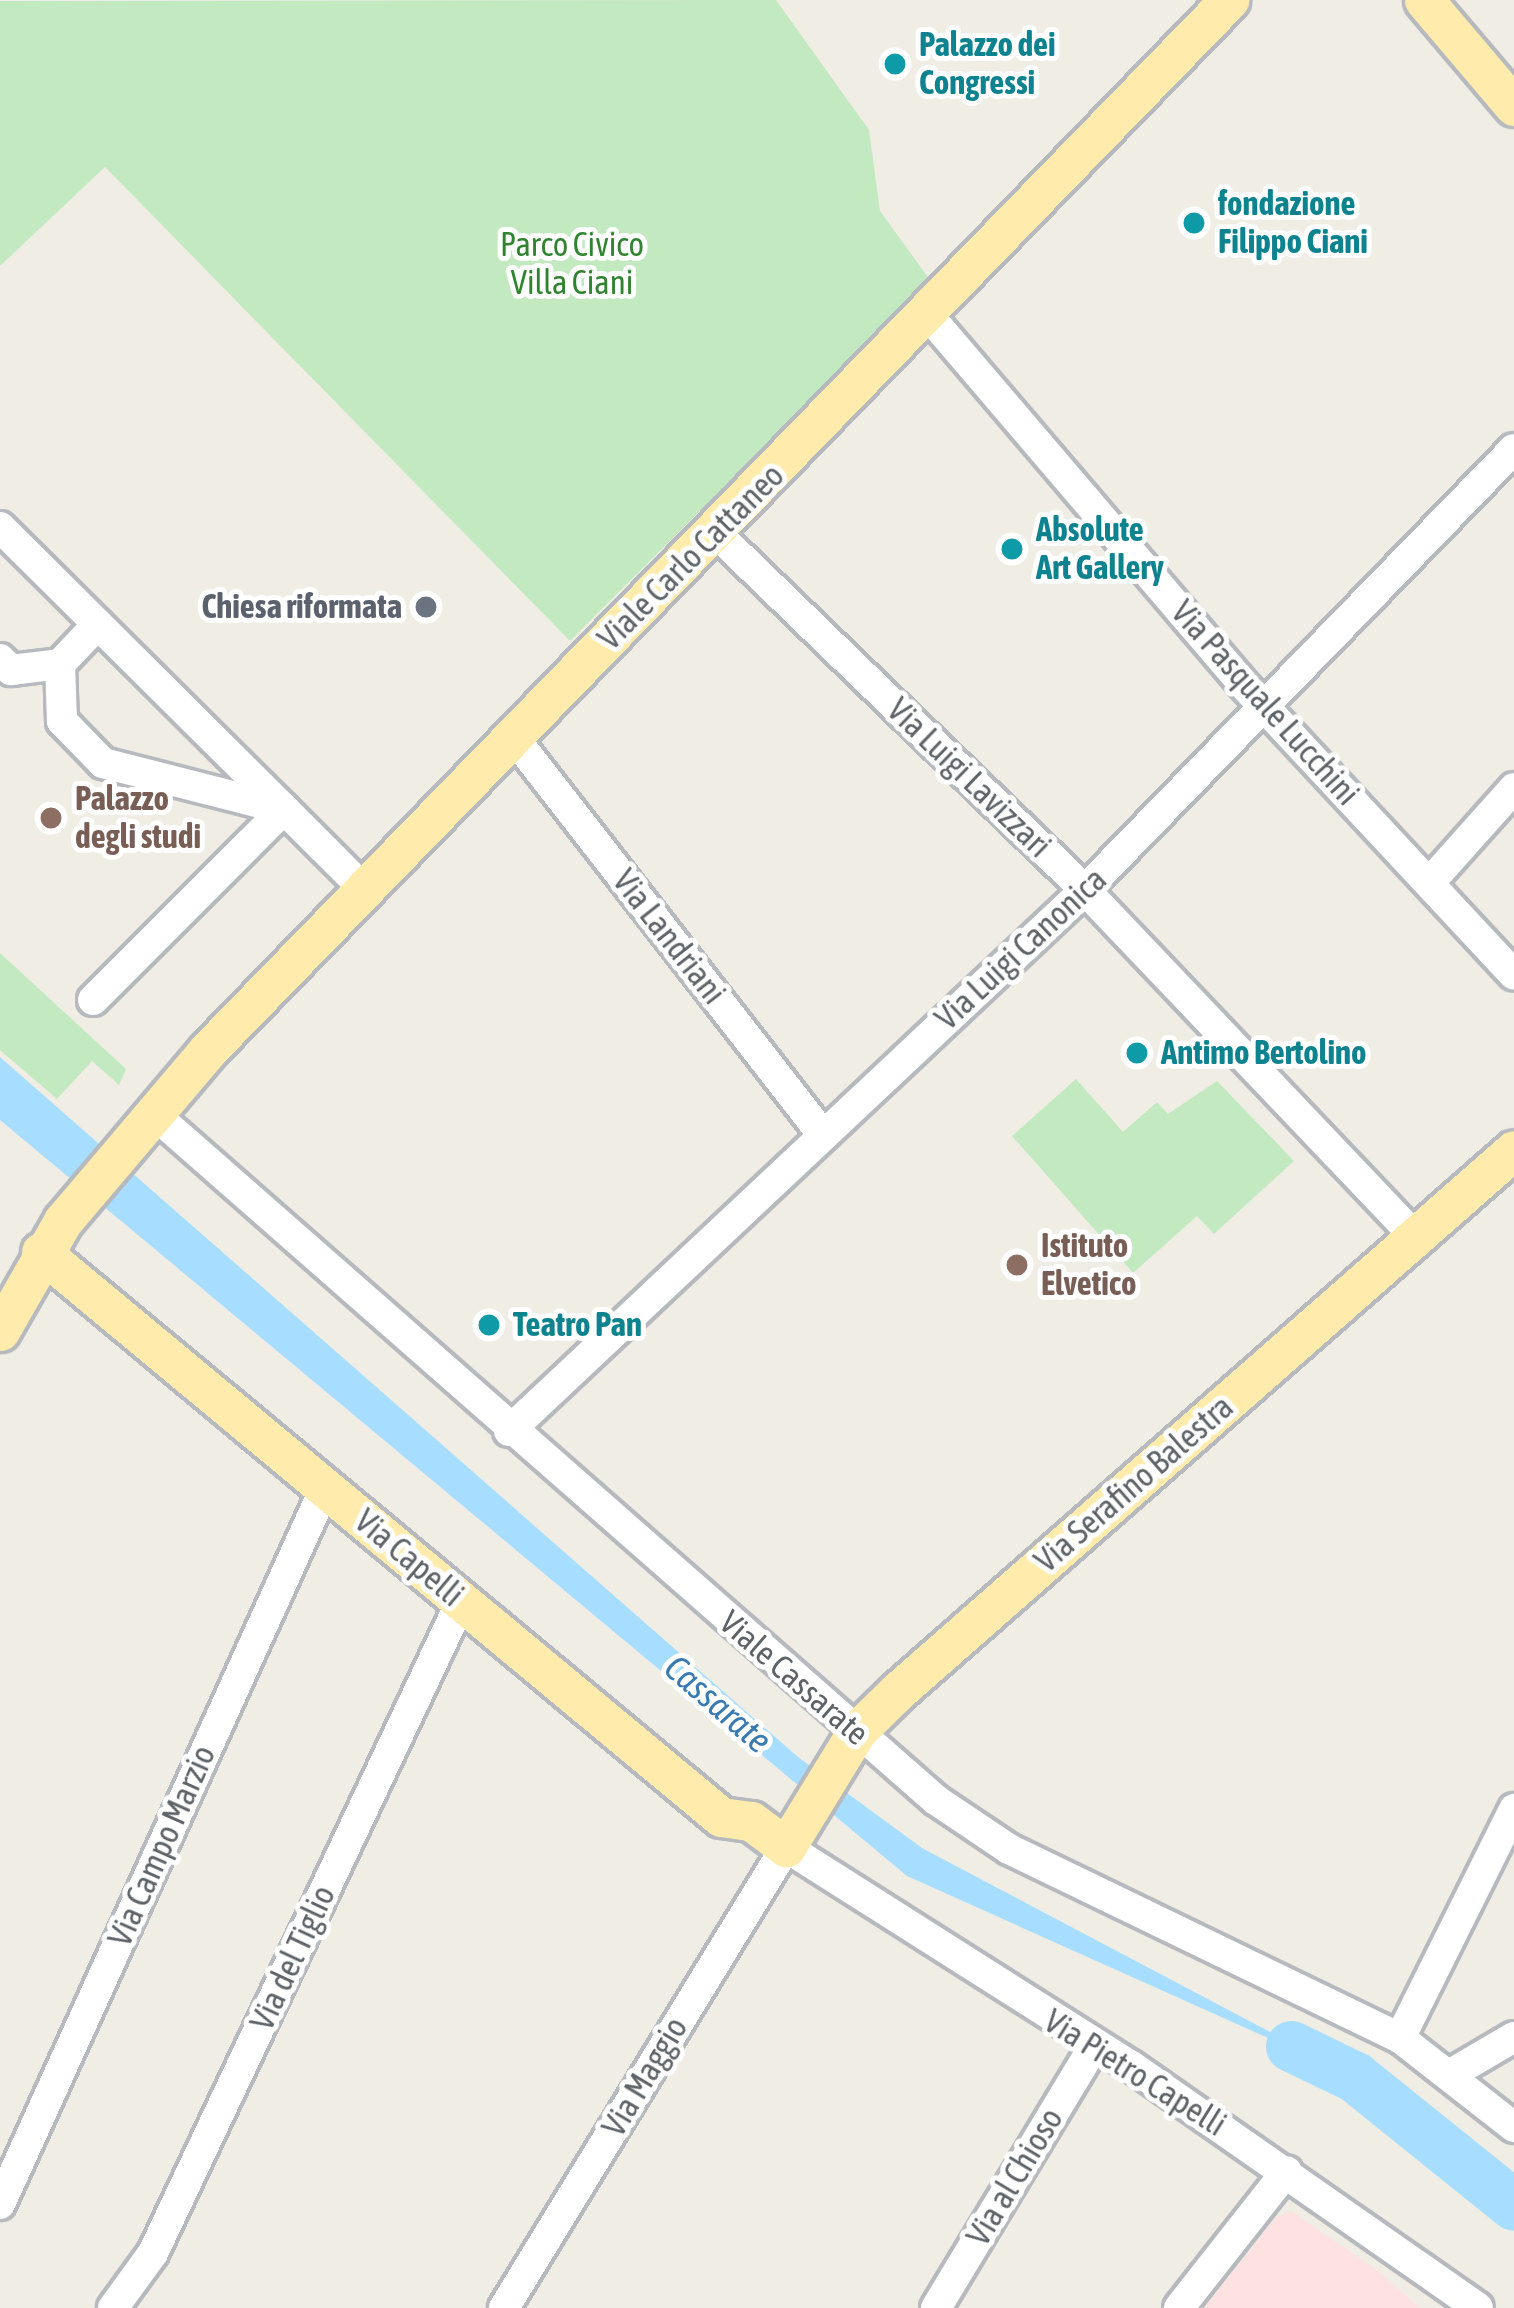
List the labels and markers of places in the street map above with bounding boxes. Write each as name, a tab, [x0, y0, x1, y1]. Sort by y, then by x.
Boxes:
place label: Palazzo dei Congressi	[919, 25, 1056, 103]
marker: Palazzo dei Congressi	[882, 51, 908, 77]
place label: fondazione Filippo Ciani	[1218, 184, 1368, 262]
marker: fondazione Filippo Ciani	[1181, 210, 1207, 236]
place label: Absolute Art Gallery	[1036, 510, 1164, 588]
marker: Absolute Art Gallery	[999, 536, 1025, 562]
place label: Chiesa riformata	[201, 587, 402, 627]
marker: Chiesa riformata	[413, 594, 439, 620]
place label: Palazzo degli studi	[75, 779, 201, 857]
marker: Palazzo degli studi	[38, 805, 64, 831]
place label: Antimo Bertolino	[1161, 1033, 1367, 1073]
marker: Antimo Bertolino	[1124, 1040, 1150, 1066]
place label: Istituto Elvetico	[1041, 1226, 1137, 1304]
marker: Istituto Elvetico	[1004, 1252, 1030, 1278]
place label: Teatro Pan	[513, 1305, 642, 1345]
marker: Teatro Pan	[476, 1312, 502, 1338]

